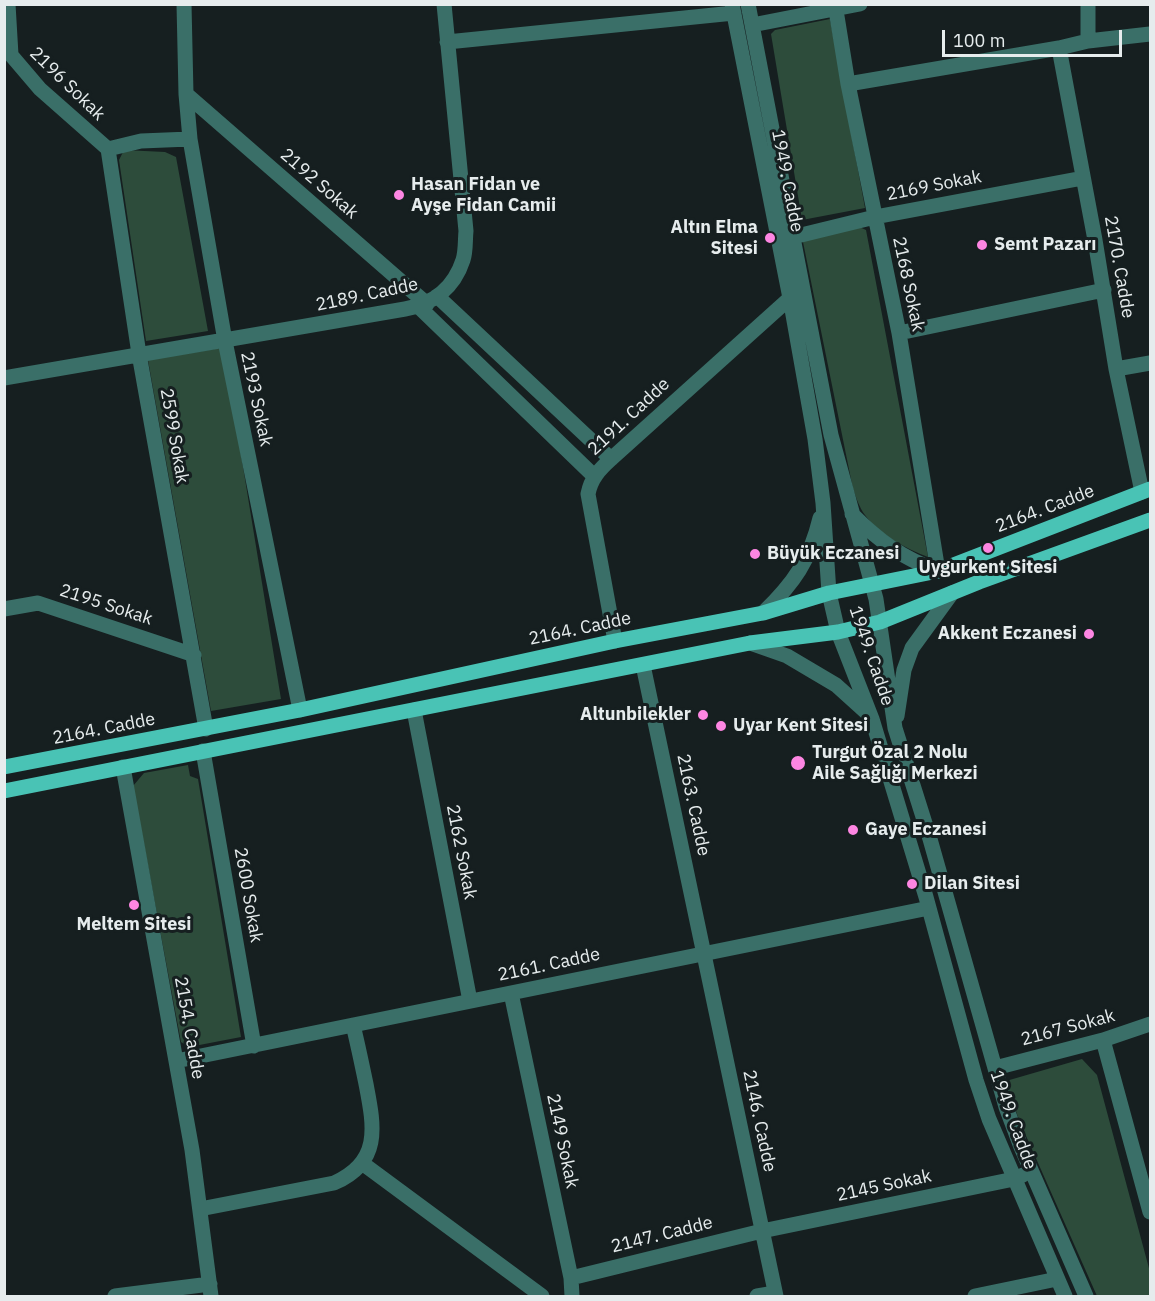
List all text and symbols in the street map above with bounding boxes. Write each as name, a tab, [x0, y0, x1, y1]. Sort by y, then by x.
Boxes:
scale bar	[945, 18, 1125, 56]
text: 100 m	[953, 29, 1005, 52]
street label: 2196 Sokak	[25, 43, 109, 125]
street label: 1949. Cadde	[766, 128, 808, 234]
street label: 2192 Sokak	[276, 144, 362, 224]
street label: 2169 Sokak	[885, 166, 983, 206]
place label: Hasan Fidan ve Ayşe Fidan Camii	[411, 174, 556, 216]
marker: Hasan Fidan ve Ayşe Fidan Camii	[392, 188, 406, 202]
street label: 2170. Cadde	[1099, 214, 1139, 320]
place label: Altın Elma Sitesi	[671, 217, 758, 260]
marker: Altın Elma Sitesi	[763, 231, 777, 245]
place label: Semt Pazarı	[994, 234, 1096, 256]
street label: 2168 Sokak	[887, 235, 929, 333]
marker: Semt Pazarı	[975, 238, 989, 252]
street label: 2189. Cadde	[314, 274, 420, 316]
street label: 2193 Sokak	[235, 350, 277, 448]
street label: 2191. Cadde	[584, 374, 674, 460]
street label: 2599 Sokak	[155, 387, 193, 485]
street label: 2164. Cadde	[993, 480, 1097, 538]
marker: Uygurkent Sitesi	[981, 541, 995, 555]
place label: Büyük Eczanesi	[767, 543, 899, 565]
marker: Büyük Eczanesi	[748, 547, 762, 561]
place label: Uygurkent Sitesi	[918, 557, 1058, 579]
street label: 2195 Sokak	[57, 580, 155, 630]
street label: 1949. Cadde	[844, 603, 898, 709]
street label: 2164. Cadde	[527, 608, 633, 650]
place label: Akkent Eczanesi	[938, 623, 1077, 645]
marker: Akkent Eczanesi	[1082, 627, 1096, 641]
place label: Altunbilekler	[580, 704, 691, 726]
street label: 2164. Cadde	[51, 708, 157, 750]
marker: Altunbilekler	[696, 708, 710, 722]
place label: Uyar Kent Sitesi	[733, 715, 868, 737]
marker: Uyar Kent Sitesi	[714, 719, 728, 733]
place label: Turgut Özal 2 Nolu Aile Sağlığı Merkezi	[812, 742, 978, 784]
street label: 2163. Cadde	[672, 752, 714, 858]
marker: Turgut Özal 2 Nolu Aile Sağlığı Merkezi	[789, 754, 807, 772]
street label: 2162 Sokak	[441, 803, 481, 901]
place label: Gaye Eczanesi	[865, 819, 987, 841]
marker: Gaye Eczanesi	[846, 823, 860, 837]
street label: 2600 Sokak	[229, 846, 267, 944]
place label: Dilan Sitesi	[924, 873, 1020, 895]
marker: Dilan Sitesi	[905, 877, 919, 891]
marker: Meltem Sitesi	[127, 898, 141, 912]
place label: Meltem Sitesi	[76, 914, 192, 936]
street label: 2161. Cadde	[496, 944, 602, 986]
street label: 2154. Cadde	[169, 975, 209, 1081]
street label: 2167 Sokak	[1019, 1005, 1117, 1051]
street label: 1949. Cadde	[985, 1067, 1041, 1173]
street label: 2146. Cadde	[738, 1068, 780, 1174]
street label: 2149 Sokak	[541, 1092, 583, 1190]
street label: 2145 Sokak	[835, 1165, 933, 1207]
street label: 2147. Cadde	[609, 1212, 715, 1258]

